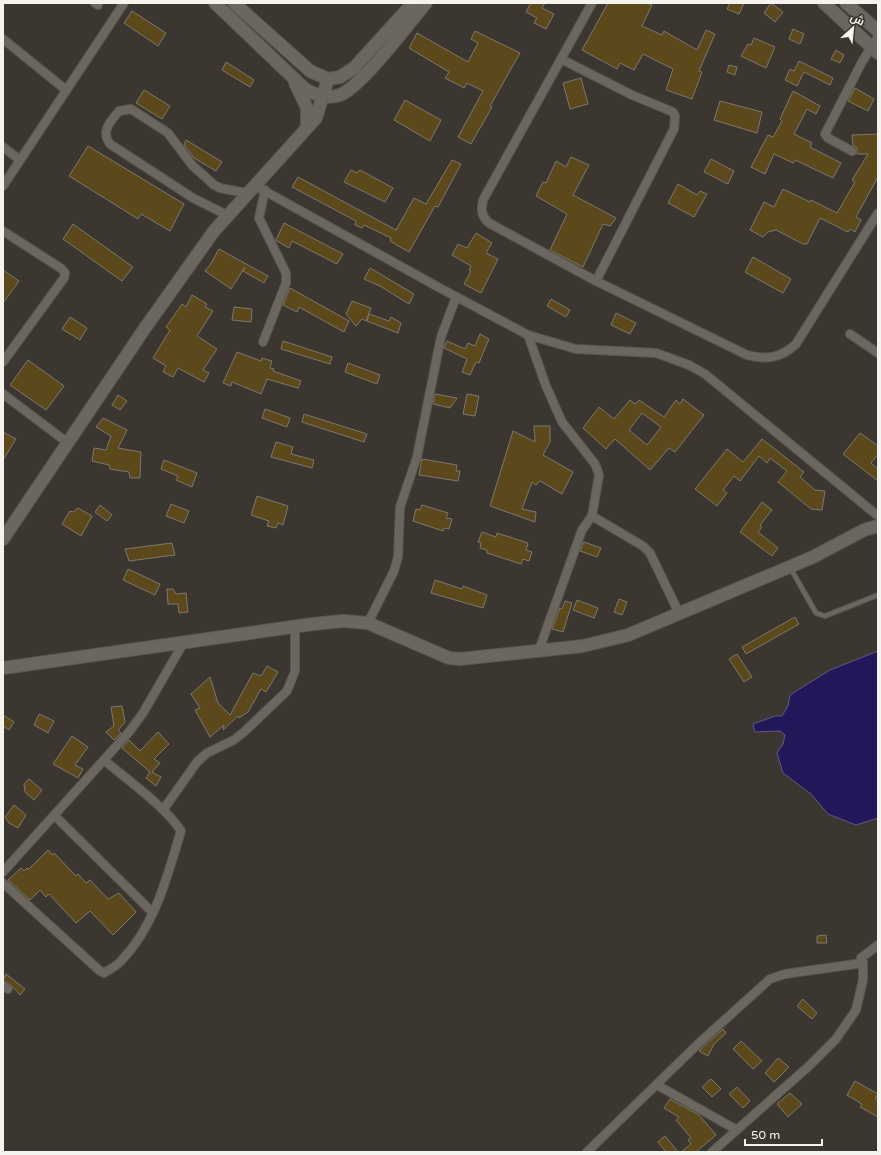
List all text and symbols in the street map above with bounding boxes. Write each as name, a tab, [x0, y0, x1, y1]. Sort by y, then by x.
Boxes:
north arrow	[833, 8, 873, 48]
text: ش	[848, 11, 867, 29]
scale bar	[745, 1121, 822, 1147]
text: 50 m	[751, 1128, 780, 1142]

